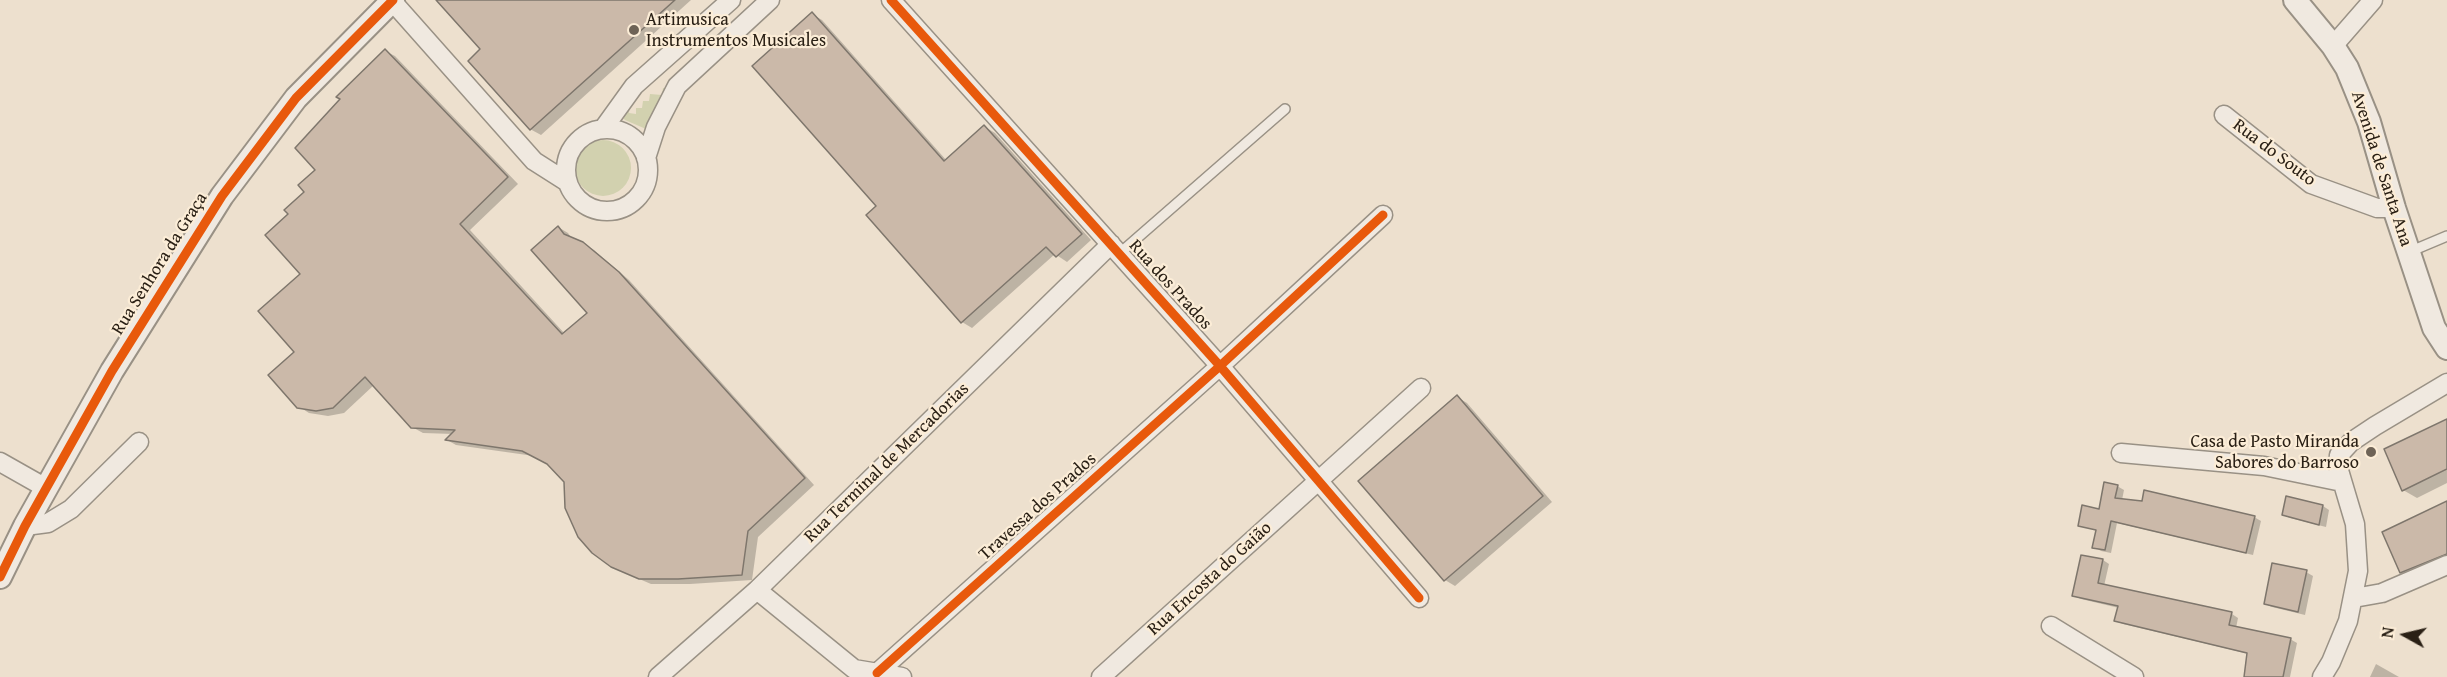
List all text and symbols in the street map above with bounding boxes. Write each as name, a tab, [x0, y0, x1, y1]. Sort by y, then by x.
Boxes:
place label: Artimusica Instrumentos Musicales	[646, 9, 826, 52]
marker: Artimusica Instrumentos Musicales	[627, 23, 641, 37]
street label: Avenida de Santa Ana	[2346, 89, 2416, 249]
street label: Rua do Souto	[2228, 115, 2320, 191]
street label: Rua Senhora da Graça	[107, 189, 213, 339]
street label: Rua dos Prados	[1124, 235, 1216, 335]
street label: Rua Terminal de Mercadorias	[800, 378, 974, 548]
place label: Casa de Pasto Miranda Sabores do Barroso	[2190, 431, 2359, 474]
marker: Casa de Pasto Miranda Sabores do Barroso	[2364, 445, 2378, 459]
street label: Travessa dos Prados	[975, 449, 1101, 565]
street label: Rua Encosta do Gaião	[1143, 518, 1277, 640]
north arrow	[2375, 605, 2435, 665]
text: N	[2375, 626, 2400, 639]

